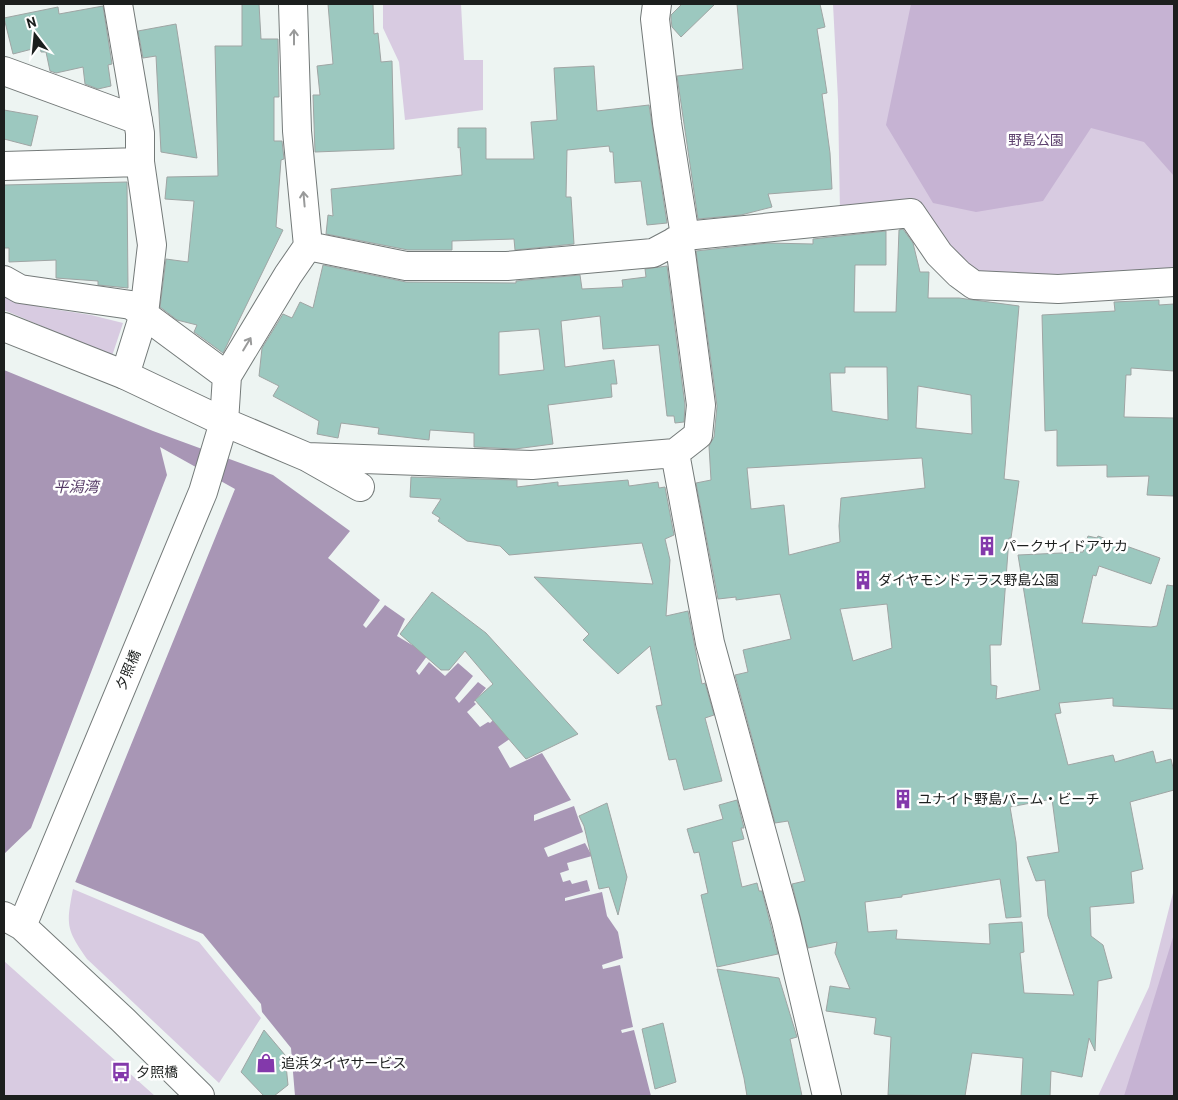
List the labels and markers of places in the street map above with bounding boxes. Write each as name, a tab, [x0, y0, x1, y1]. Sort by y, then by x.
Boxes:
building icon: パークサイドアサカ	[976, 535, 998, 557]
place label: パークサイドアサカ	[1002, 537, 1128, 554]
building icon: ダイヤモンドテラス野島公園	[852, 569, 874, 591]
place label: ダイヤモンドテラス野島公園	[878, 571, 1059, 588]
building icon: ユナイト野島パーム・ビーチ	[892, 788, 914, 810]
place label: ユナイト野島パーム・ビーチ	[918, 790, 1100, 807]
shop icon: 追浜タイヤサービス	[255, 1052, 277, 1074]
place label: 追浜タイヤサービス	[281, 1054, 407, 1071]
bus stop icon: 夕照橋	[110, 1061, 132, 1083]
place label: 夕照橋	[136, 1063, 178, 1080]

